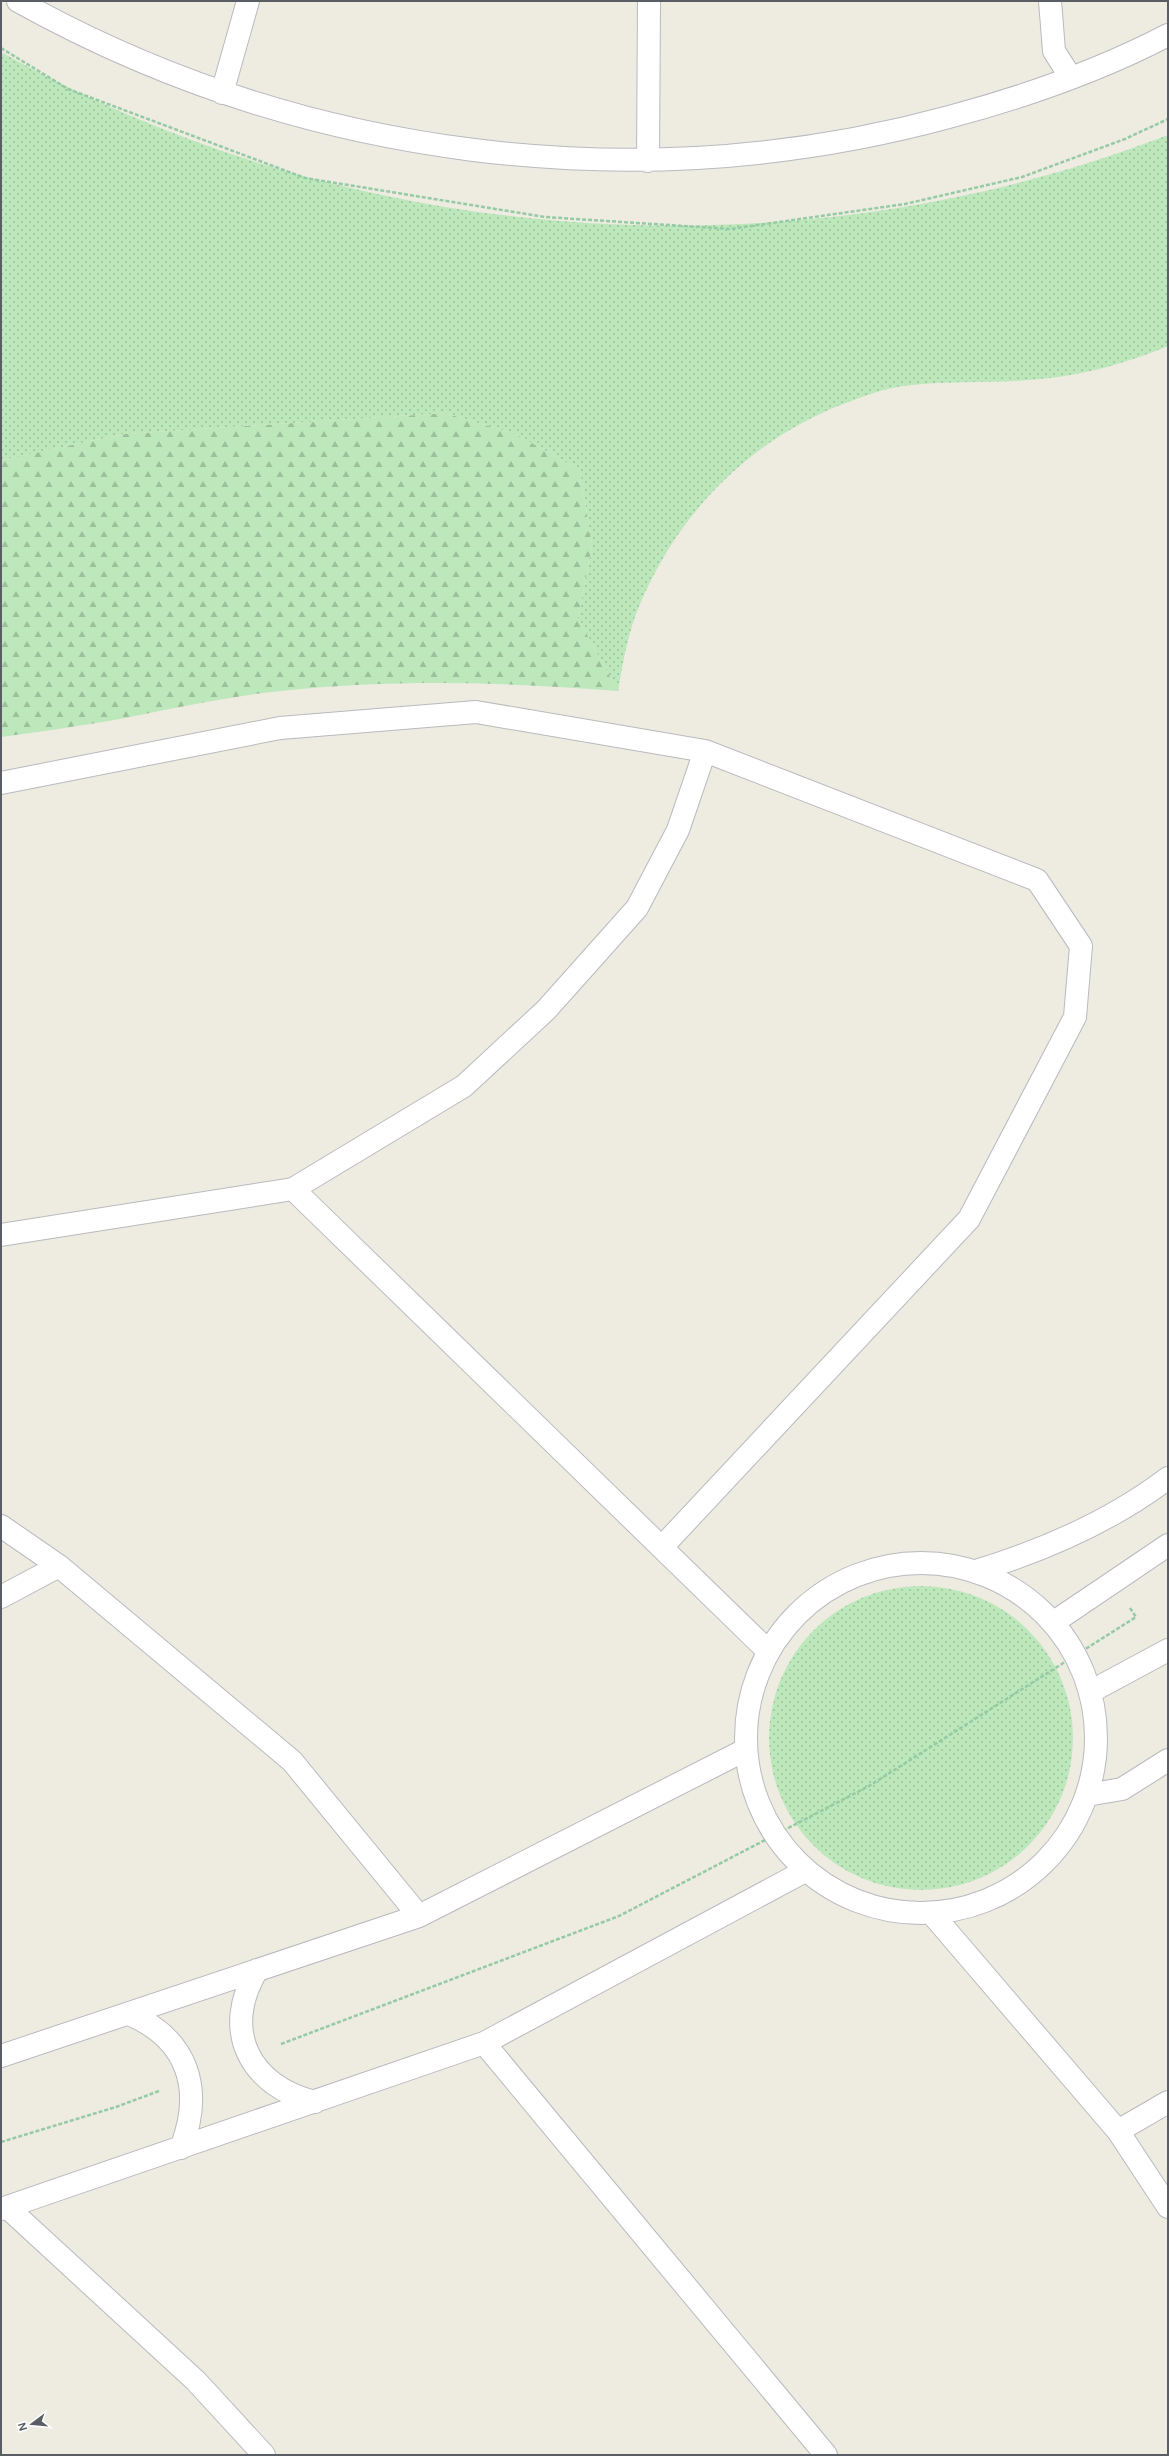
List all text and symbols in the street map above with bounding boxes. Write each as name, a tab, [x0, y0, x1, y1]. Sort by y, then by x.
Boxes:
north arrow	[12, 2404, 52, 2444]
text: N	[15, 2421, 30, 2433]

